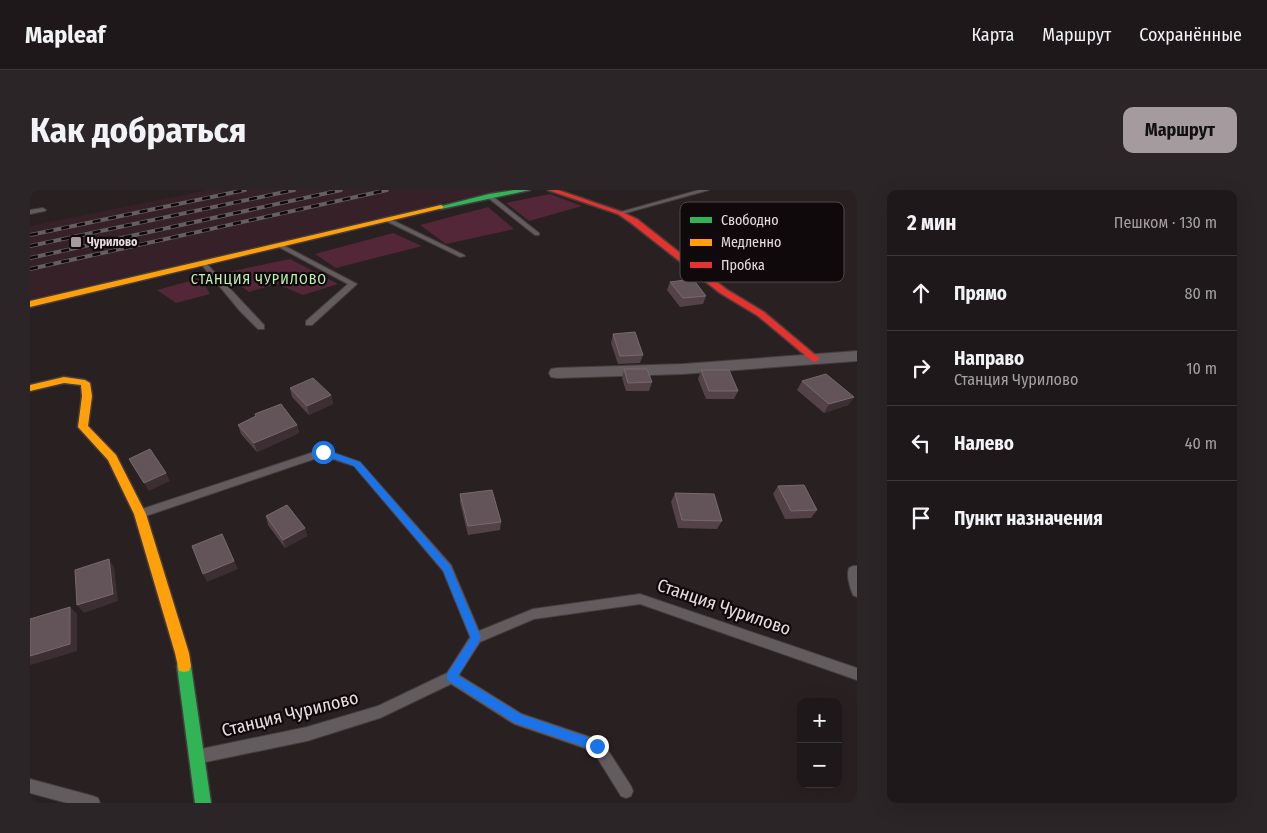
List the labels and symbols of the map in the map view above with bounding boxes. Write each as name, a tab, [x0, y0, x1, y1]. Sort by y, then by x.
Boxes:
legend	[680, 202, 844, 282]
text: Свободно	[721, 212, 779, 229]
text: Медленно	[721, 234, 781, 251]
marker: Чурилово	[69, 235, 83, 249]
place label: Чурилово	[87, 235, 138, 249]
text: Пробка	[721, 257, 765, 274]
district label: СТАНЦИЯ ЧУРИЛОВО	[191, 271, 327, 288]
route start	[312, 441, 335, 464]
street label: Станция Чурилово	[654, 574, 794, 640]
street label: Станция Чурилово	[219, 686, 361, 742]
route end	[586, 735, 609, 758]

